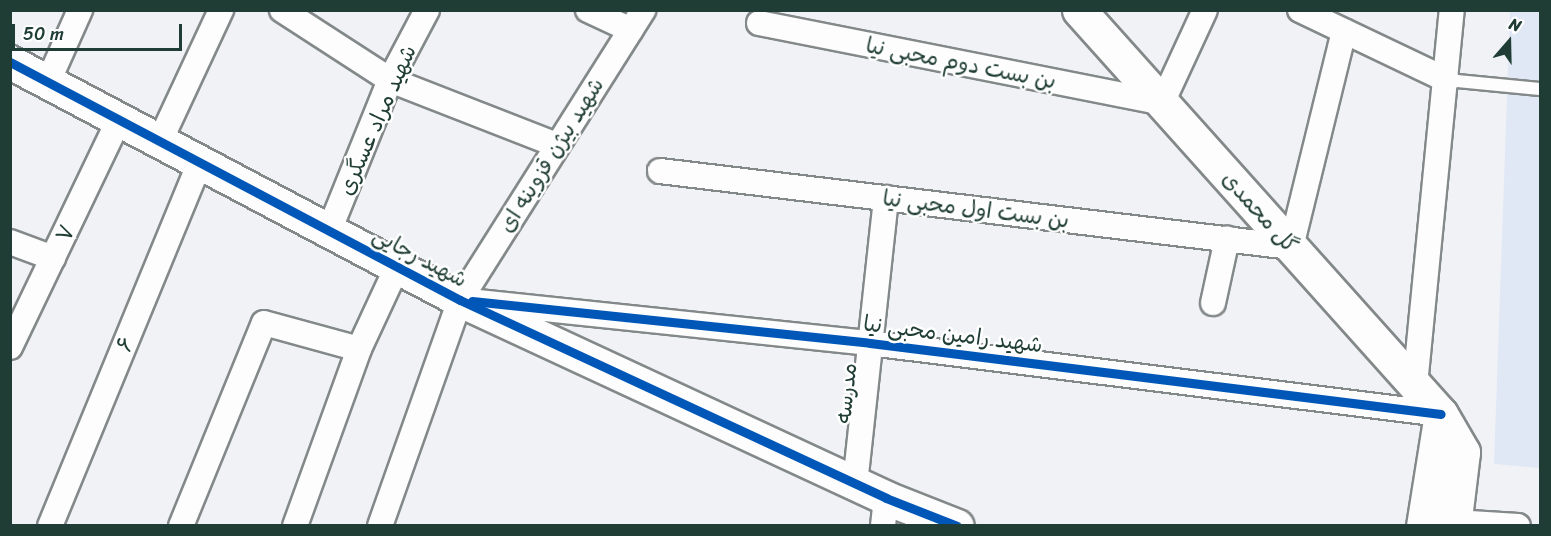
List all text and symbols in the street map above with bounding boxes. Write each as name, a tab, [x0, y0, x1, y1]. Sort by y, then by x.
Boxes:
text: N	[1505, 9, 1525, 40]
scale bar	[15, 12, 184, 50]
north arrow	[1479, 12, 1539, 72]
text: 50 m	[23, 18, 64, 50]
street label: بن بست دوم محبی نیا	[864, 32, 1058, 94]
street label: شهید مراد عسگری	[332, 41, 422, 199]
street label: شهید بیژن قزوینه ای	[493, 73, 609, 237]
street label: گل محمدی	[1216, 166, 1304, 258]
street label: بن بست اول محبی نیا	[881, 184, 1071, 234]
street label: ۷	[50, 220, 80, 246]
street label: شهید رجایی	[368, 221, 472, 293]
street label: شهید رامین محبی نیا	[862, 310, 1044, 358]
street label: ۶	[110, 333, 140, 355]
street label: مدرسه	[830, 361, 862, 425]

